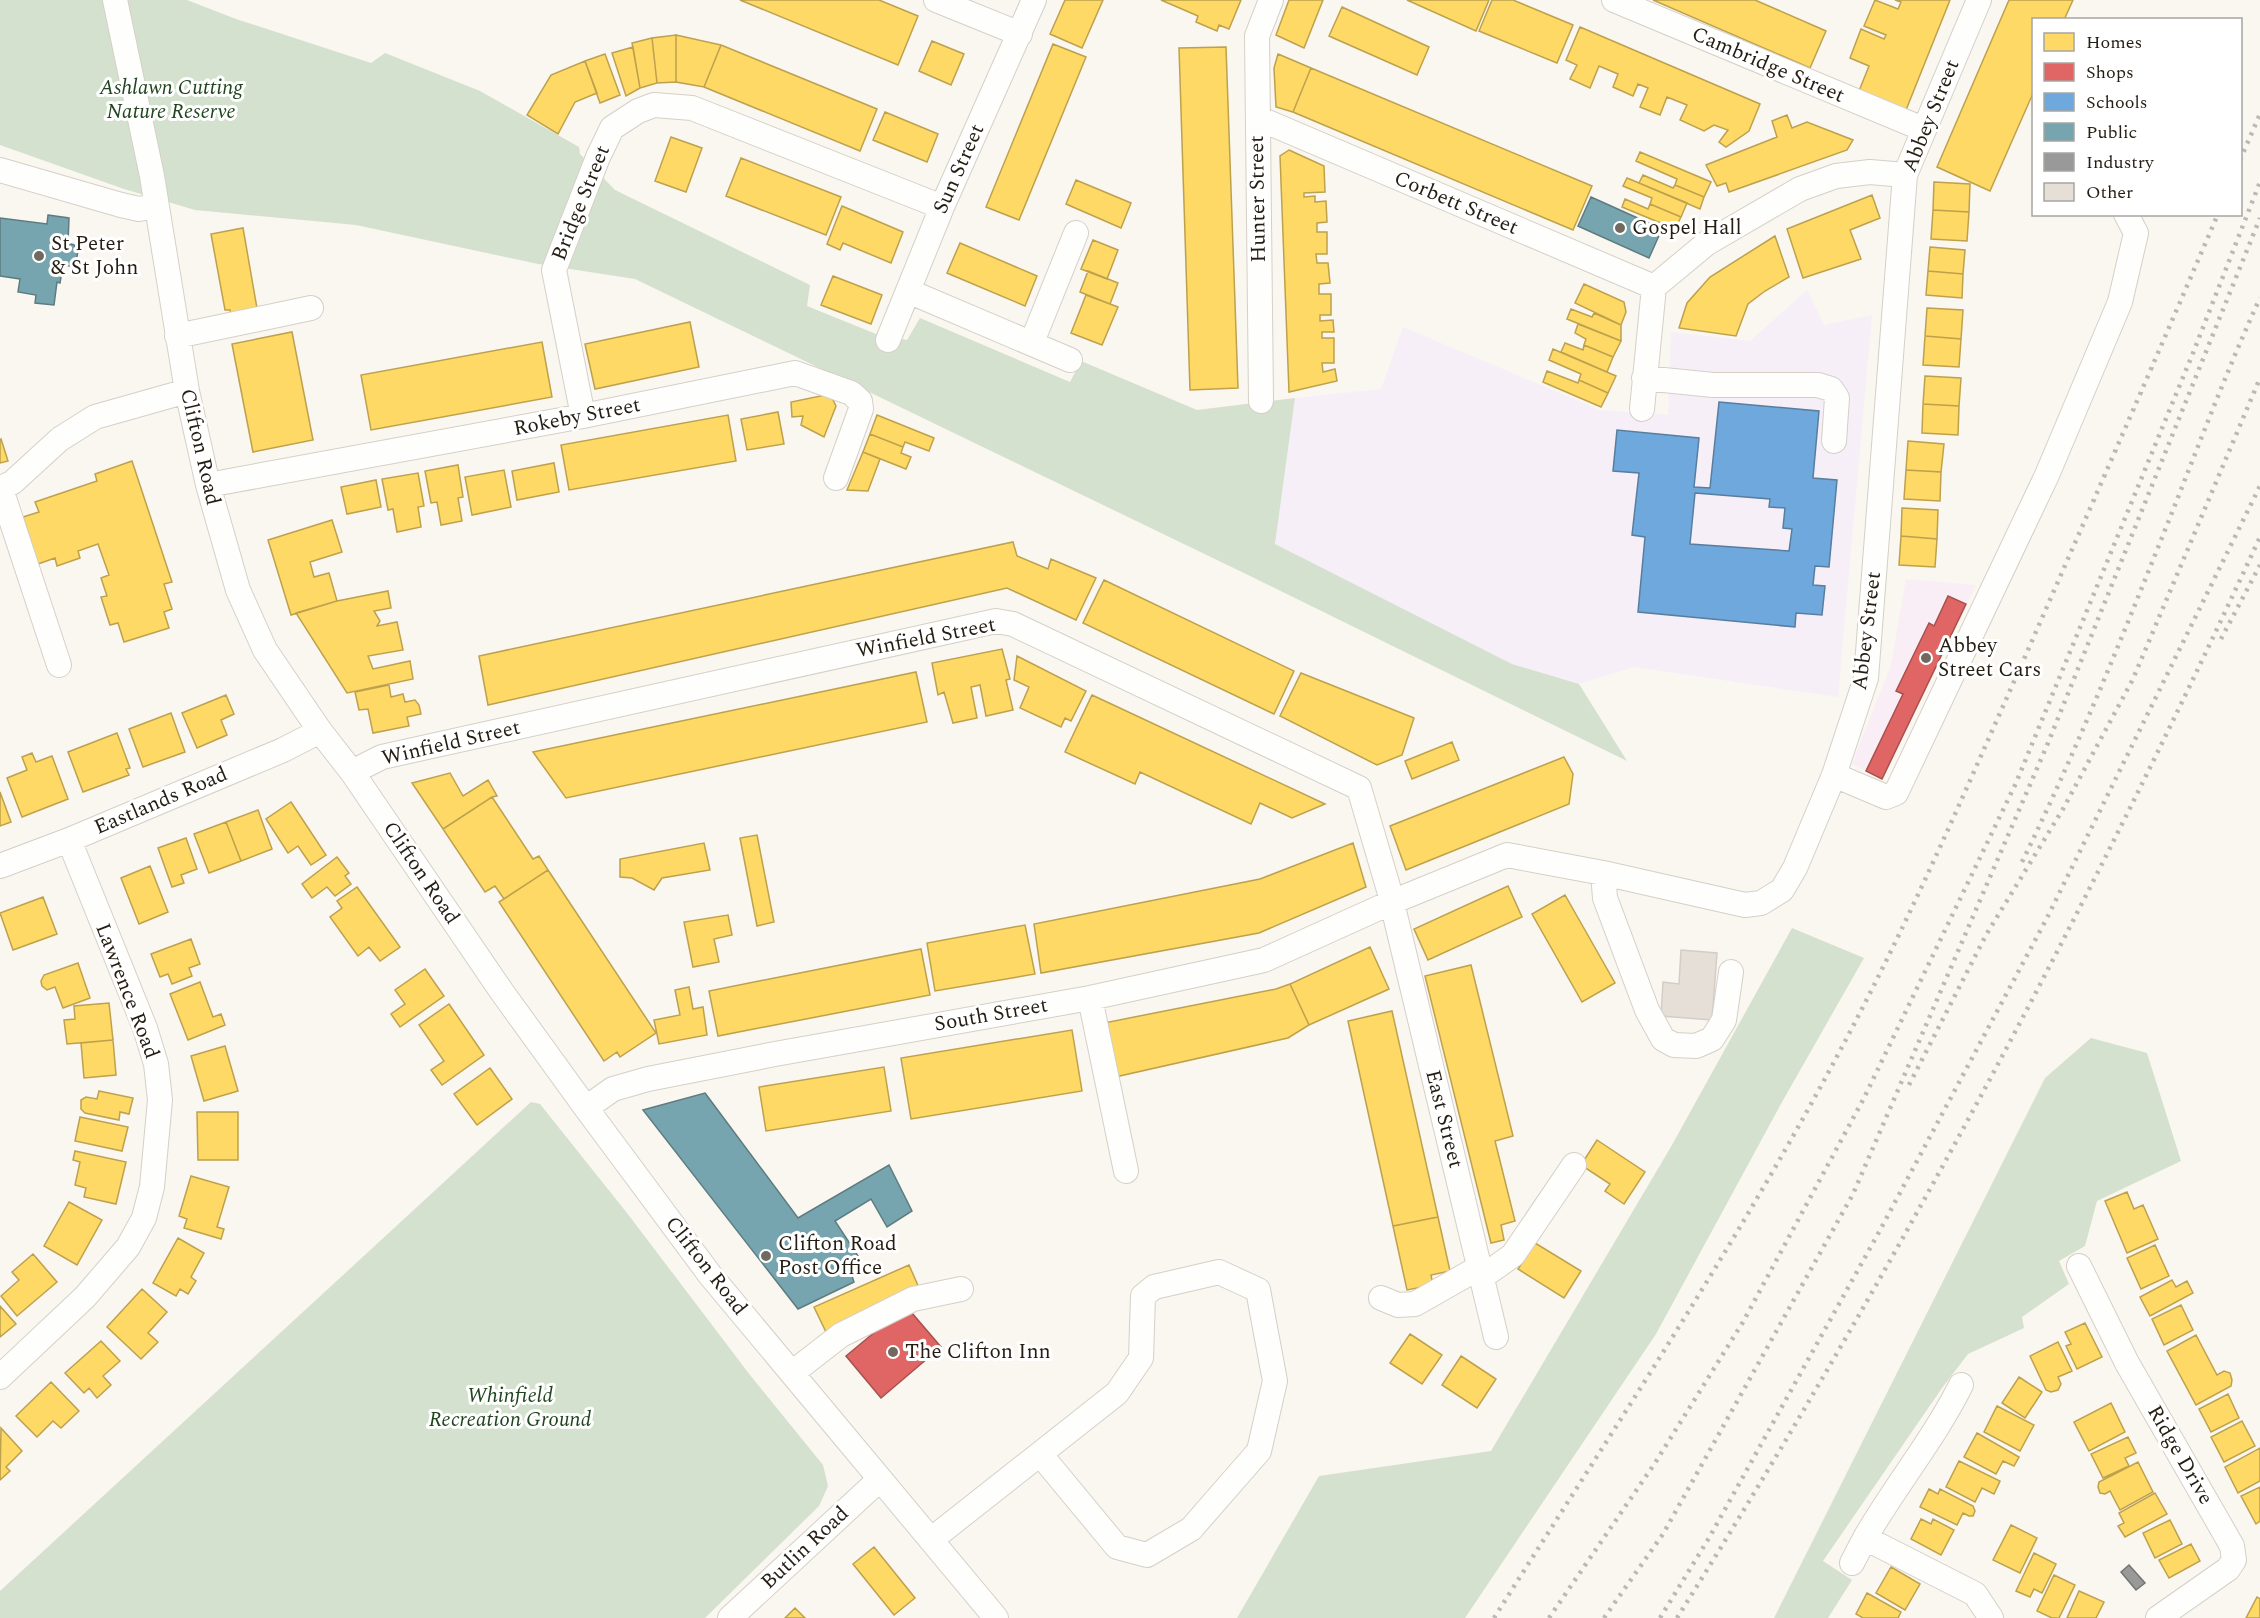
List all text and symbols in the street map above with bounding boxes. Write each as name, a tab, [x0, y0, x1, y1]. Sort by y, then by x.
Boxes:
street label: Cambridge Street	[1686, 18, 1850, 112]
legend	[2032, 18, 2242, 216]
text: Homes	[2086, 29, 2142, 56]
street label: Abbey Street	[1894, 55, 1968, 177]
text: Shops	[2086, 59, 2134, 86]
park label: Ashlawn Cutting Nature Reserve	[98, 72, 243, 128]
text: Schools	[2086, 89, 2148, 116]
street label: Sun Street	[925, 119, 993, 219]
text: Public	[2086, 119, 2137, 146]
street label: Hunter Street	[1241, 135, 1275, 263]
street label: Bridge Street	[543, 140, 619, 266]
text: Industry	[2086, 149, 2155, 176]
street label: Corbett Street	[1389, 162, 1523, 244]
text: Other	[2086, 179, 2133, 206]
place label: Gospel Hall	[1632, 212, 1742, 244]
marker: Gospel Hall	[1613, 221, 1627, 235]
place label: St Peter & St John	[51, 228, 138, 284]
marker: St Peter & St John	[32, 249, 46, 263]
street label: Clifton Road	[171, 386, 229, 508]
street label: Rokeby Street	[511, 389, 643, 445]
street label: Abbey Street	[1844, 570, 1890, 692]
street label: Winfield Street	[854, 609, 998, 667]
place label: Abbey Street Cars	[1938, 630, 2041, 686]
marker: Abbey Street Cars	[1919, 651, 1933, 665]
street label: Winfield Street	[379, 712, 523, 774]
street label: Eastlands Road	[89, 758, 233, 844]
street label: Clifton Road	[375, 815, 467, 931]
street label: Lawrence Road	[86, 919, 168, 1063]
street label: South Street	[932, 989, 1050, 1041]
street label: East Street	[1416, 1066, 1472, 1172]
street label: Clifton Road	[657, 1209, 755, 1323]
place label: Clifton Road Post Office	[778, 1228, 897, 1284]
marker: Clifton Road Post Office	[759, 1249, 773, 1263]
place label: The Clifton Inn	[905, 1336, 1051, 1368]
marker: The Clifton Inn	[886, 1345, 900, 1359]
park label: Whinfield Recreation Ground	[429, 1380, 592, 1436]
street label: Ridge Drive	[2139, 1399, 2221, 1511]
street label: Butlin Road	[754, 1499, 856, 1597]

